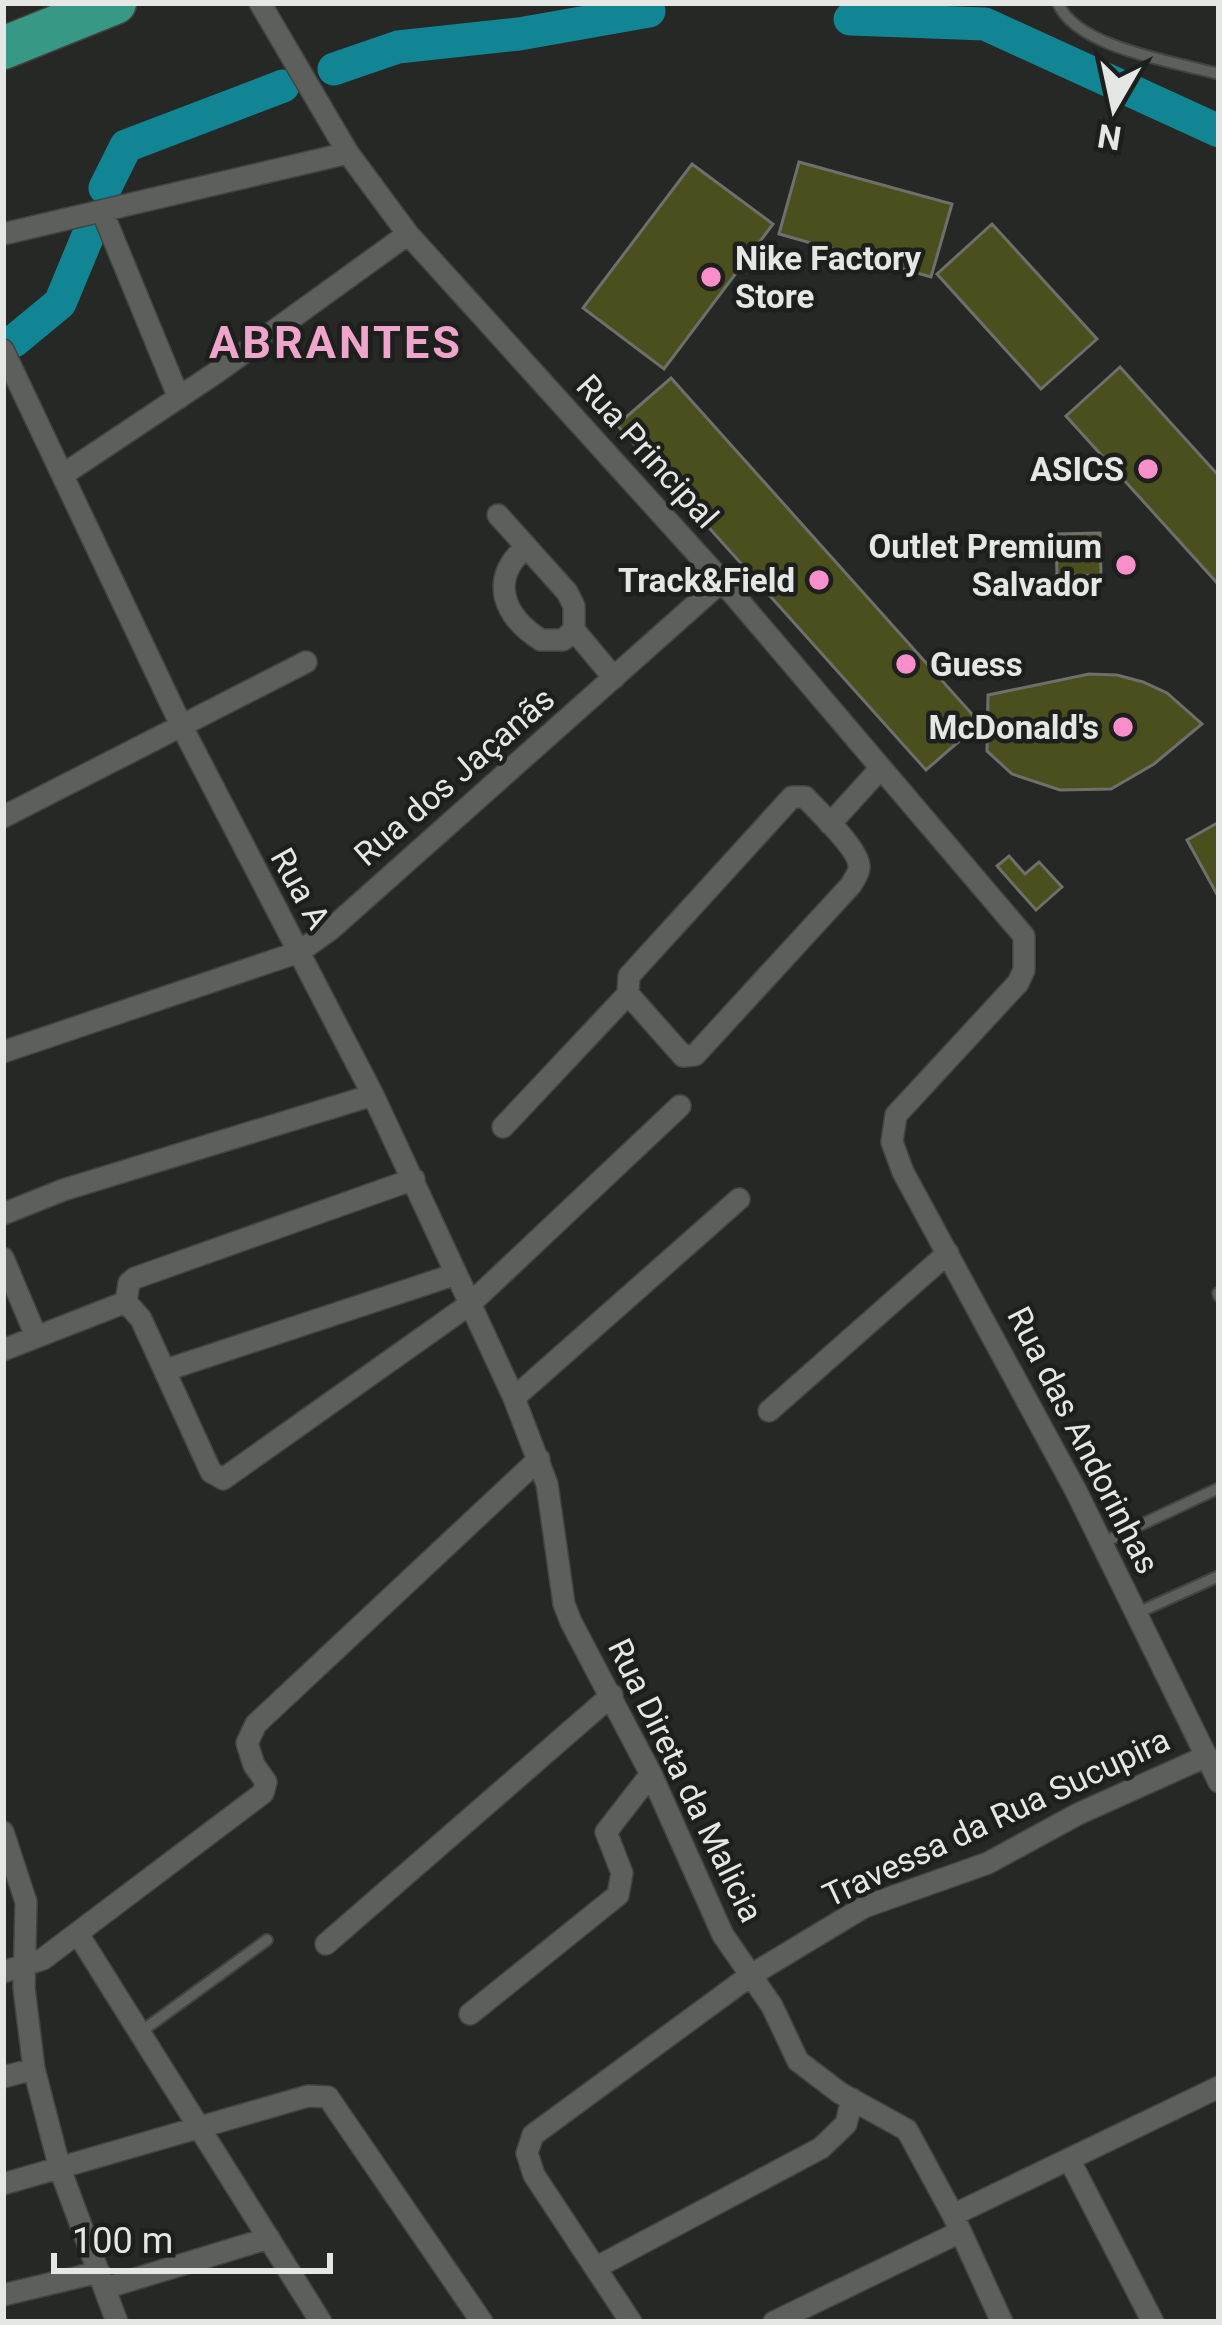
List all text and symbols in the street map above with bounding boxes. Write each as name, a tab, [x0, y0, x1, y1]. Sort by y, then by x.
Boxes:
north arrow	[1054, 48, 1174, 168]
text: N	[1095, 116, 1124, 158]
place label: Nike Factory Store	[735, 239, 921, 316]
marker: Nike Factory Store	[698, 264, 724, 290]
district label: ABRANTES	[209, 316, 463, 369]
street label: Rua Principal	[569, 367, 727, 536]
place label: ASICS	[1030, 450, 1124, 489]
marker: ASICS	[1135, 456, 1161, 482]
place label: Outlet Premium Salvador	[868, 527, 1102, 604]
marker: Outlet Premium Salvador	[1113, 552, 1139, 578]
place label: Track&Field	[618, 561, 795, 600]
marker: Track&Field	[806, 567, 832, 593]
place label: Guess	[930, 645, 1023, 684]
marker: Guess	[893, 651, 919, 677]
street label: Rua dos Jaçanãs	[346, 679, 562, 874]
place label: McDonald's	[929, 708, 1099, 747]
marker: McDonald's	[1110, 714, 1136, 740]
street label: Rua A	[263, 841, 339, 936]
street label: Rua das Andorinhas	[999, 1300, 1168, 1580]
street label: Rua Direta da Malicia	[600, 1632, 771, 1928]
street label: Travessa da Rua Sucupira	[817, 1720, 1176, 1915]
scale bar	[54, 2199, 330, 2273]
text: 100 m	[72, 2220, 173, 2262]

